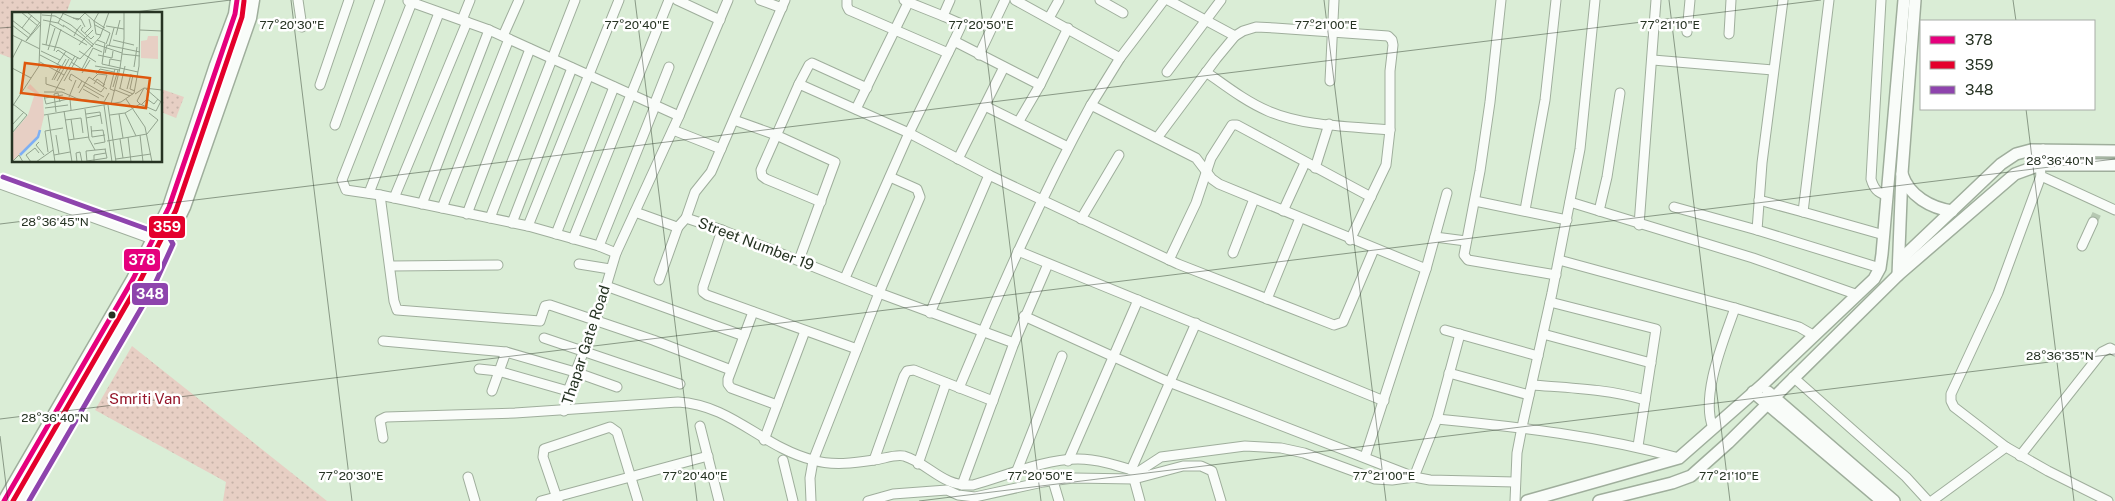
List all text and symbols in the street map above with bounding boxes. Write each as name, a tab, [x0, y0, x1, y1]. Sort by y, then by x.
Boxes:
inset map	[12, 12, 162, 162]
text: 77°20'30"E	[260, 18, 324, 32]
text: 77°20'40"E	[604, 18, 670, 32]
text: 77°20'50"E	[948, 18, 1014, 32]
text: 77°21'00"E	[1295, 18, 1357, 32]
text: 77°21'10"E	[1640, 18, 1700, 32]
legend	[1920, 20, 2095, 110]
text: 378	[1965, 31, 1993, 48]
text: 359	[1965, 56, 1993, 73]
text: 348	[1965, 81, 1994, 98]
text: 28°36'40"N	[2026, 154, 2094, 168]
street label: Street Number 19	[696, 214, 817, 274]
text: 28°36'45"N	[21, 215, 89, 229]
line badge: 359	[148, 215, 186, 239]
text: 359	[153, 219, 181, 235]
line badge: 378	[123, 248, 161, 272]
text: 378	[128, 252, 156, 268]
line badge: 348	[131, 282, 169, 306]
street label: Thapar Gate Road	[558, 283, 613, 407]
text: 348	[136, 286, 164, 302]
unlabelled marker	[107, 310, 117, 320]
text: 28°36'35"N	[2026, 349, 2094, 363]
park label: Smriti Van	[109, 390, 181, 407]
text: 28°36'40"N	[21, 411, 89, 425]
text: 77°20'30"E	[319, 469, 383, 483]
text: 77°20'40"E	[662, 469, 728, 483]
text: 77°20'50"E	[1007, 469, 1073, 483]
text: 77°21'00"E	[1353, 469, 1415, 483]
text: 77°21'10"E	[1699, 469, 1759, 483]

